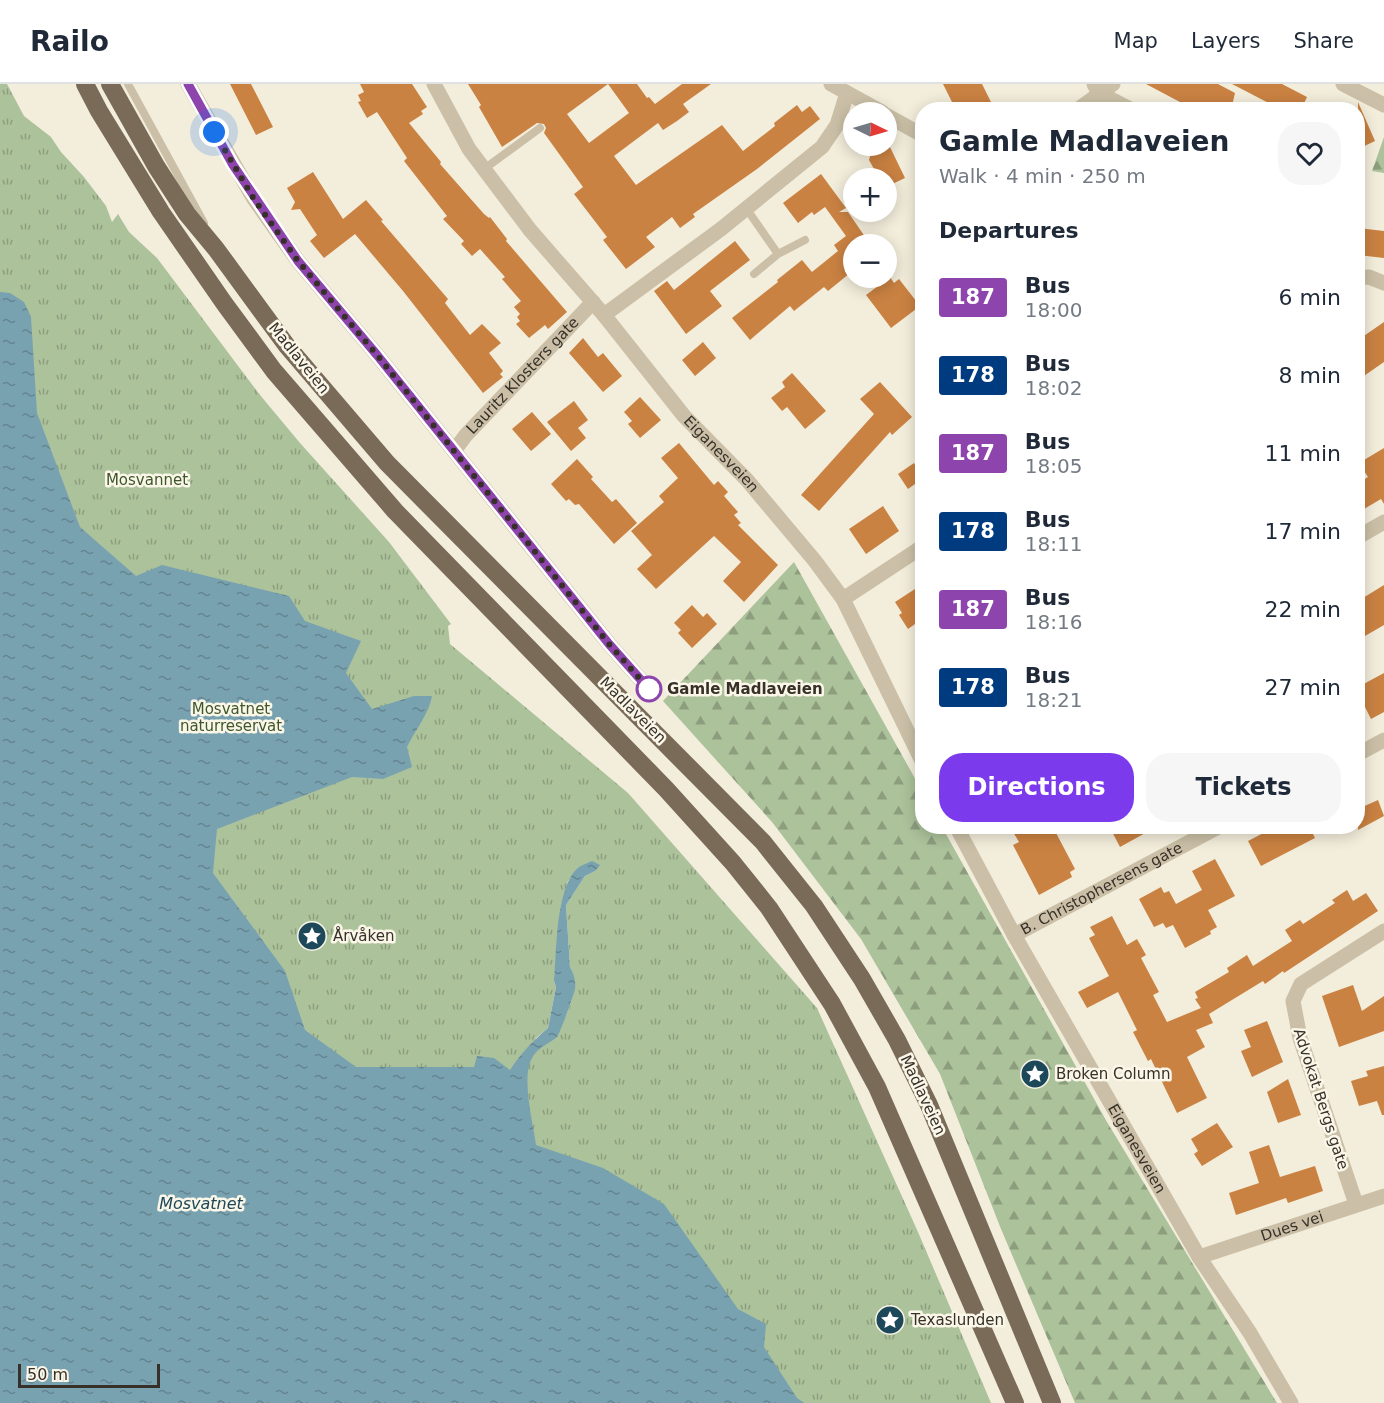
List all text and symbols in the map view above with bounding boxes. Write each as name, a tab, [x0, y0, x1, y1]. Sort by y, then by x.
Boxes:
text: Railo	[30, 25, 109, 58]
text: Map	[1114, 29, 1158, 53]
text: Layers	[1191, 29, 1260, 53]
text: Share	[1293, 29, 1354, 53]
north arrow	[843, 102, 897, 156]
map controls	[843, 102, 897, 288]
your location	[199, 117, 229, 147]
button: heart	[1278, 122, 1341, 185]
text: Gamle Madlaveien	[939, 125, 1229, 158]
text: Walk · 4 min · 250 m	[939, 164, 1146, 188]
button: +	[843, 168, 897, 222]
text: Departures	[939, 218, 1079, 243]
button: −	[843, 234, 897, 288]
text: Bus	[1025, 273, 1070, 298]
text: 187	[951, 285, 995, 309]
text: 6 min	[1279, 285, 1341, 310]
text: 18:00	[1025, 298, 1082, 322]
street label: Lauritz Klosters gate	[463, 314, 583, 438]
street label: Madlaveien	[265, 319, 333, 397]
text: Bus	[1025, 351, 1070, 376]
text: 178	[951, 363, 995, 387]
text: 8 min	[1279, 363, 1341, 388]
text: 18:02	[1025, 376, 1082, 400]
street label: Eiganesveien	[680, 412, 763, 496]
text: Bus	[1025, 429, 1070, 454]
text: 187	[951, 441, 995, 465]
text: 11 min	[1265, 441, 1341, 466]
text: 18:05	[1025, 454, 1082, 478]
park label: Mosvannet	[106, 471, 188, 489]
text: Bus	[1025, 507, 1070, 532]
text: 178	[951, 519, 995, 543]
text: 17 min	[1265, 519, 1341, 544]
text: 18:11	[1025, 532, 1082, 556]
text: Bus	[1025, 585, 1070, 610]
text: 187	[951, 597, 995, 621]
text: 22 min	[1265, 597, 1341, 622]
text: 18:16	[1025, 610, 1082, 634]
text: Bus	[1025, 663, 1070, 688]
street label: Madlaveien	[596, 673, 670, 747]
text: 178	[951, 675, 995, 699]
text: 27 min	[1265, 675, 1341, 700]
marker: Gamle Madlaveien	[636, 676, 662, 702]
place label: Gamle Madlaveien	[667, 680, 823, 698]
text: 18:21	[1025, 688, 1082, 712]
park label: Mosvatnet naturreservat	[180, 700, 282, 735]
button: Directions	[939, 753, 1134, 822]
button: Tickets	[1146, 753, 1341, 822]
street label: B. Christophersens gate	[1017, 839, 1186, 939]
place icon: Årvåken	[296, 920, 328, 952]
place label: Årvåken	[333, 926, 394, 945]
street label: Advokat Bergs gate	[1290, 1026, 1352, 1172]
street label: Madlaveien	[897, 1052, 949, 1138]
place icon: Broken Column	[1019, 1058, 1051, 1090]
place label: Broken Column	[1056, 1065, 1170, 1083]
street label: Eiganesveien	[1104, 1101, 1170, 1197]
water label: Mosvatnet	[159, 1194, 244, 1213]
street label: Dues vei	[1258, 1208, 1326, 1245]
place icon: Texaslunden	[874, 1304, 906, 1336]
place label: Texaslunden	[910, 1311, 1004, 1329]
scale bar	[18, 1361, 160, 1388]
text: 50 m	[27, 1365, 68, 1384]

